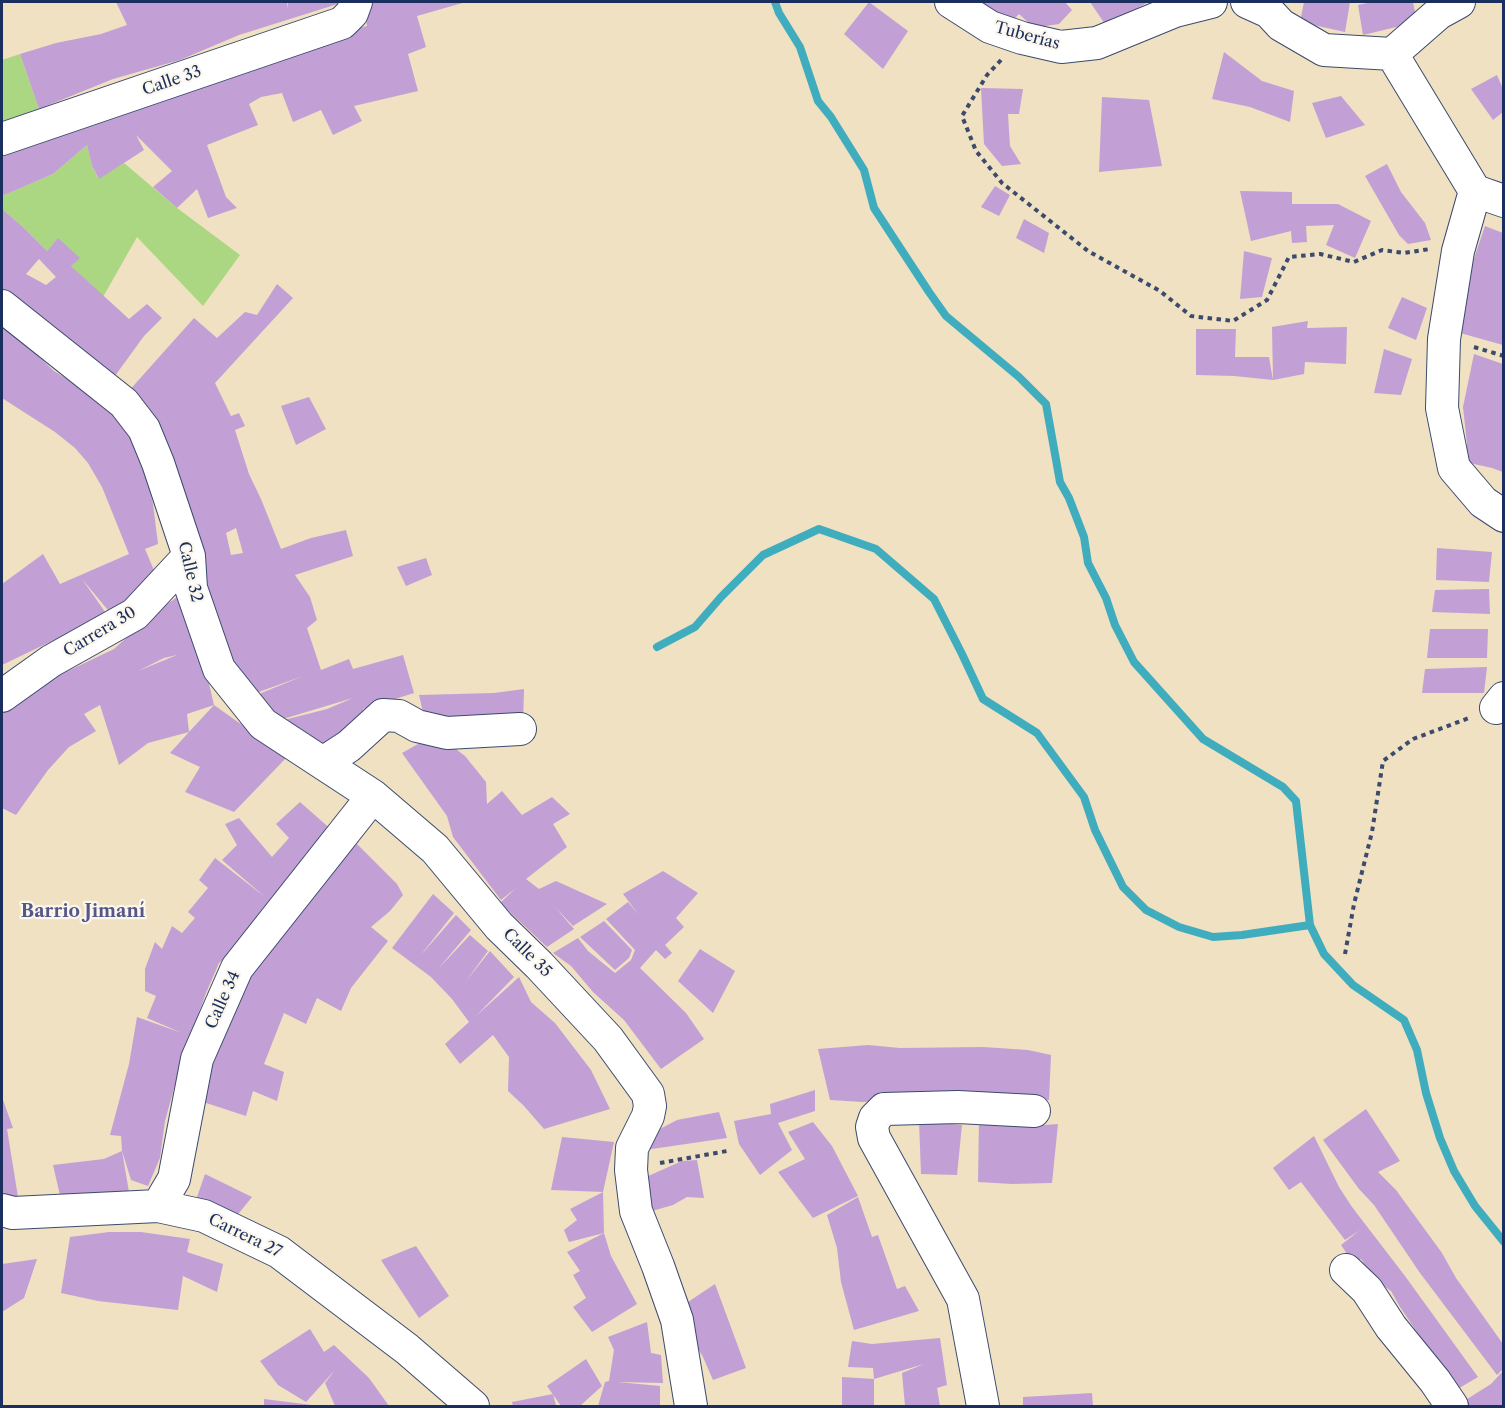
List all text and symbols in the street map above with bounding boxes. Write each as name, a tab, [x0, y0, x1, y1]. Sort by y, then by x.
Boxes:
street label: Tuberías	[992, 18, 1062, 54]
street label: Calle 33	[140, 62, 204, 100]
street label: Calle 32	[174, 540, 206, 604]
street label: Carrera 30	[60, 603, 140, 661]
district label: Barrio Jimaní	[21, 901, 145, 923]
street label: Calle 35	[499, 925, 555, 981]
street label: Calle 34	[202, 968, 244, 1032]
street label: Carrera 27	[205, 1210, 285, 1262]

